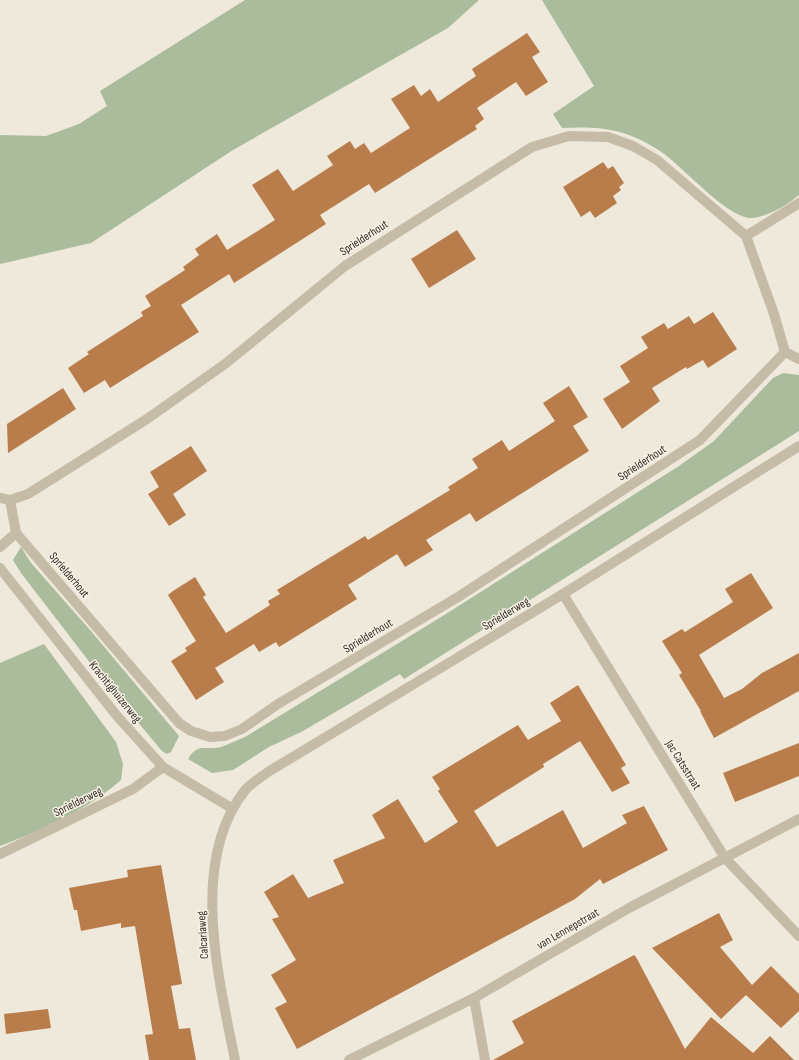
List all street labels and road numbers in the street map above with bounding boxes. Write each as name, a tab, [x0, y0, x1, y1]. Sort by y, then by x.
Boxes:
street label: Sprielderhout	[337, 217, 391, 259]
street label: Sprielderhout	[615, 442, 669, 484]
street label: Sprielderhout	[46, 549, 93, 601]
street label: Sprielderweg	[480, 594, 533, 634]
street label: Sprielderhout	[341, 615, 396, 657]
street label: Krachtighuizerweg	[86, 658, 145, 726]
street label: Jac Catsstraat	[661, 736, 704, 793]
street label: Sprielderweg	[51, 784, 105, 820]
street label: van Lennepstraat	[534, 905, 602, 953]
street label: Calcariaweg	[194, 910, 212, 960]

